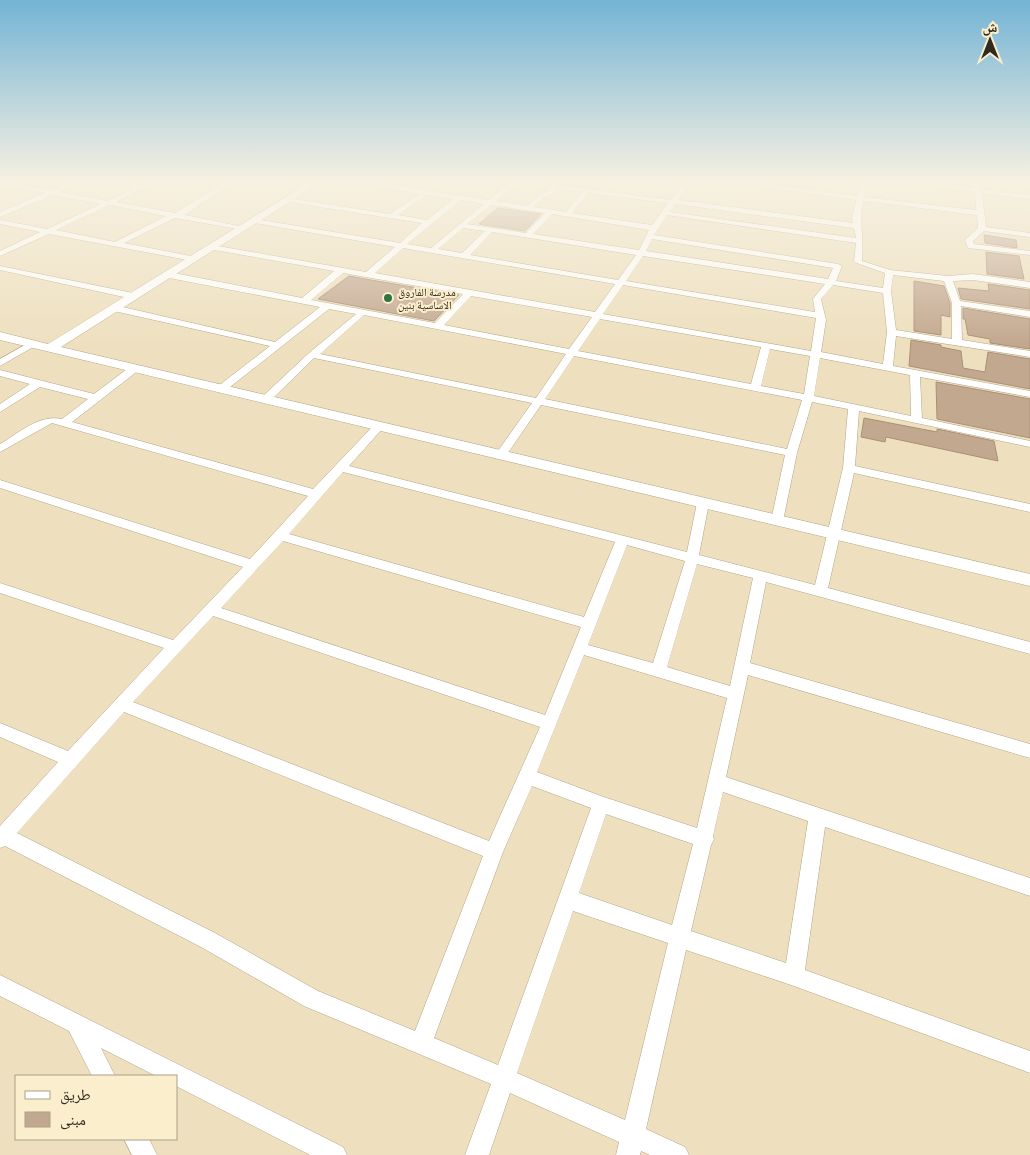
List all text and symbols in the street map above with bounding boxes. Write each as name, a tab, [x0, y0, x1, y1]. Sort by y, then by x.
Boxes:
north arrow	[965, 15, 1015, 65]
text: ش	[983, 18, 998, 36]
place label: مدرسة الفاروق الاساسية بنين	[398, 285, 456, 312]
marker: مدرسة الفاروق الاساسية بنين	[382, 292, 394, 304]
legend	[15, 1075, 178, 1140]
text: طريق	[60, 1086, 91, 1105]
text: مبنى	[60, 1111, 86, 1130]

